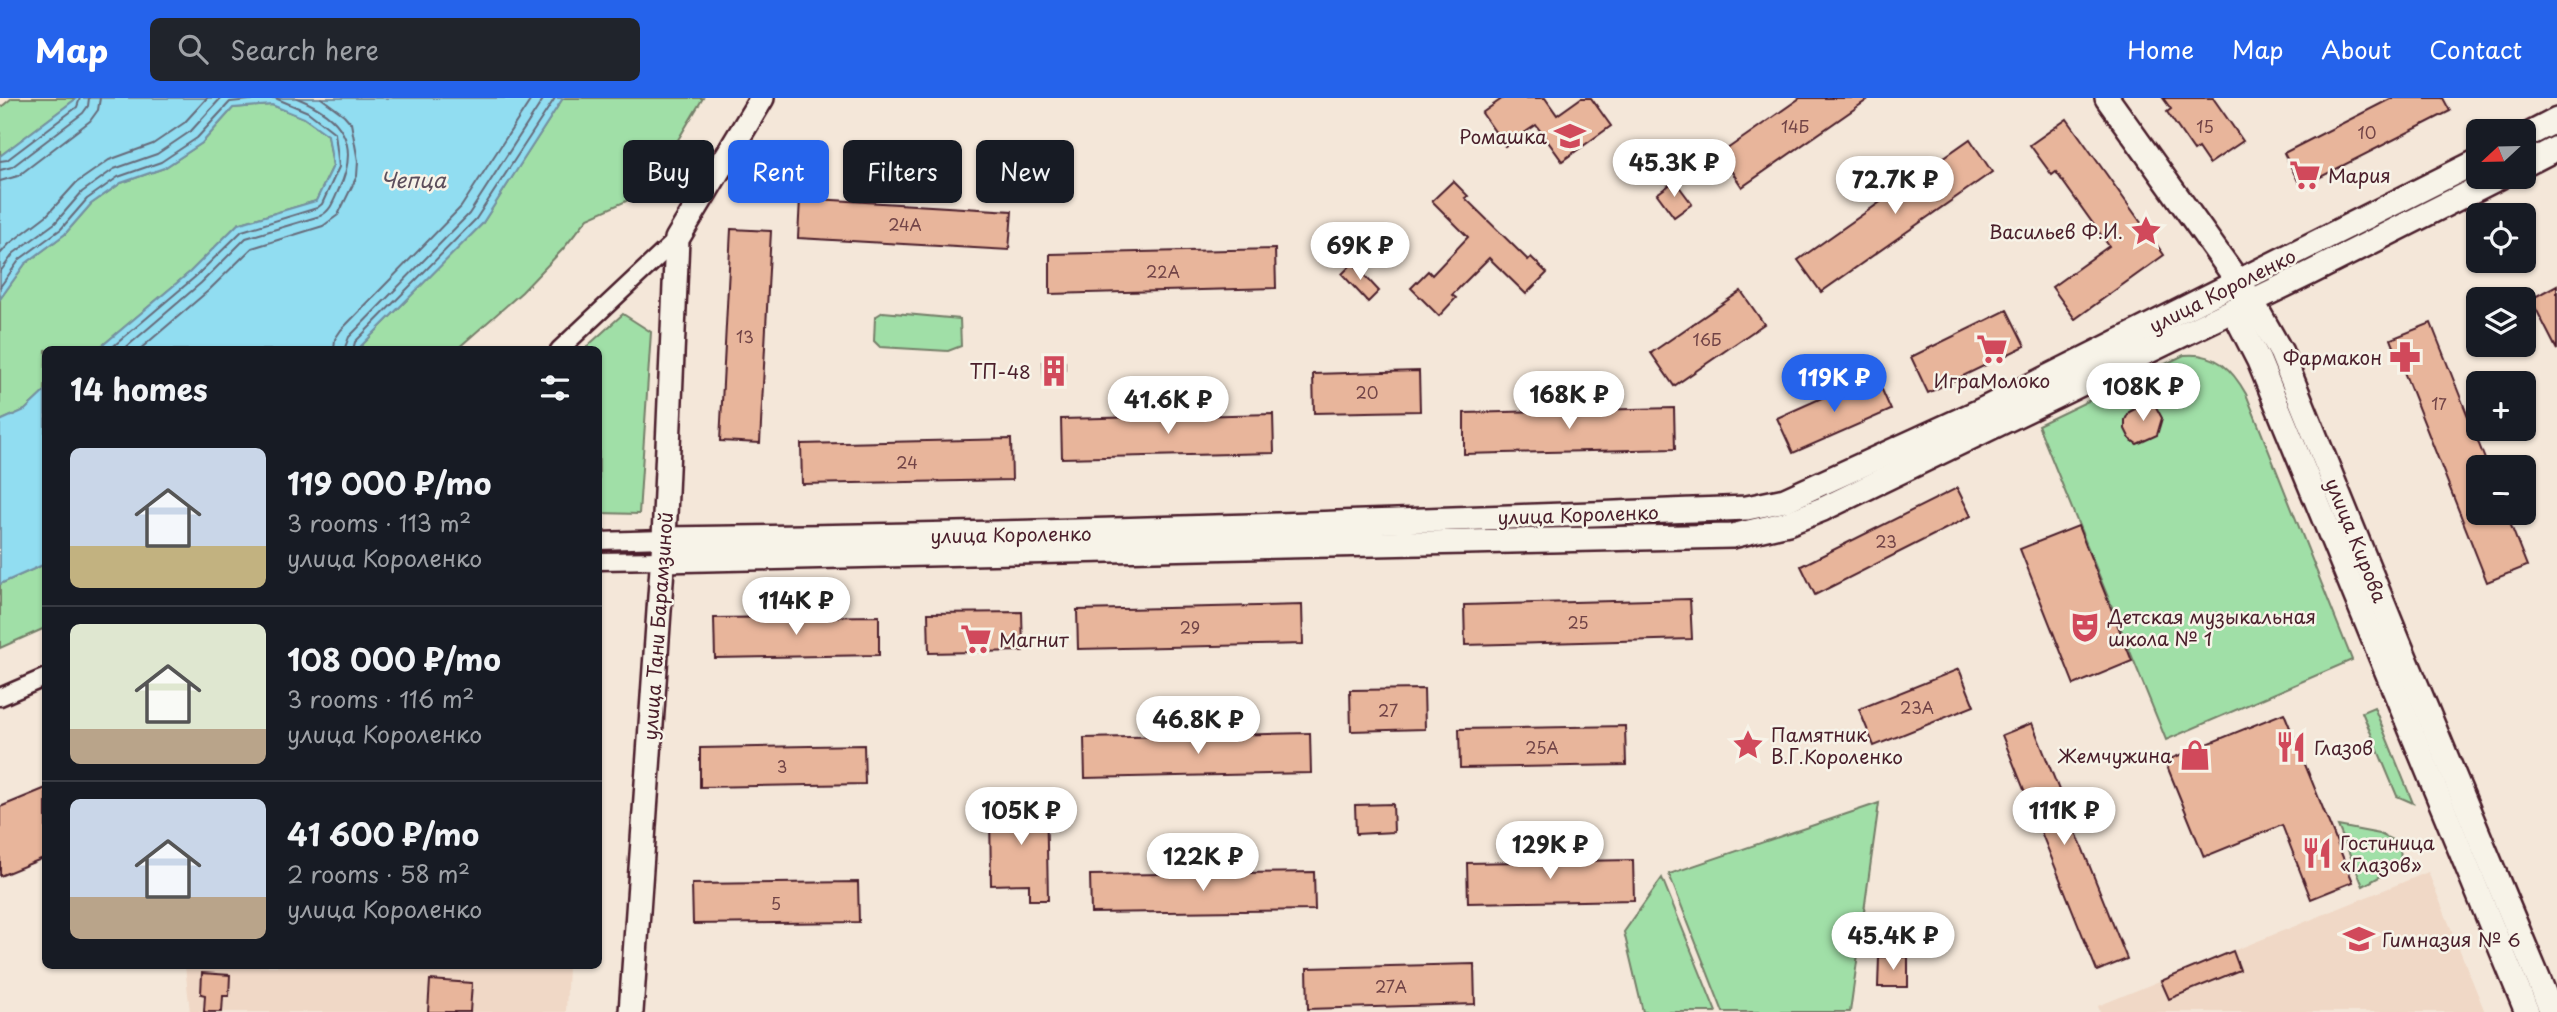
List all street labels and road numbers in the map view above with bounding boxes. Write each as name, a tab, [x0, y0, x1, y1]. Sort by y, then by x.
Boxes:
street label: улица Короленко	[2144, 241, 2300, 339]
street label: улица Кирова	[2319, 473, 2395, 607]
street label: улица Короленко	[1497, 497, 1659, 531]
street label: улица Тани Барамзиной	[635, 511, 679, 741]
street label: улица Короленко	[930, 519, 1092, 549]

